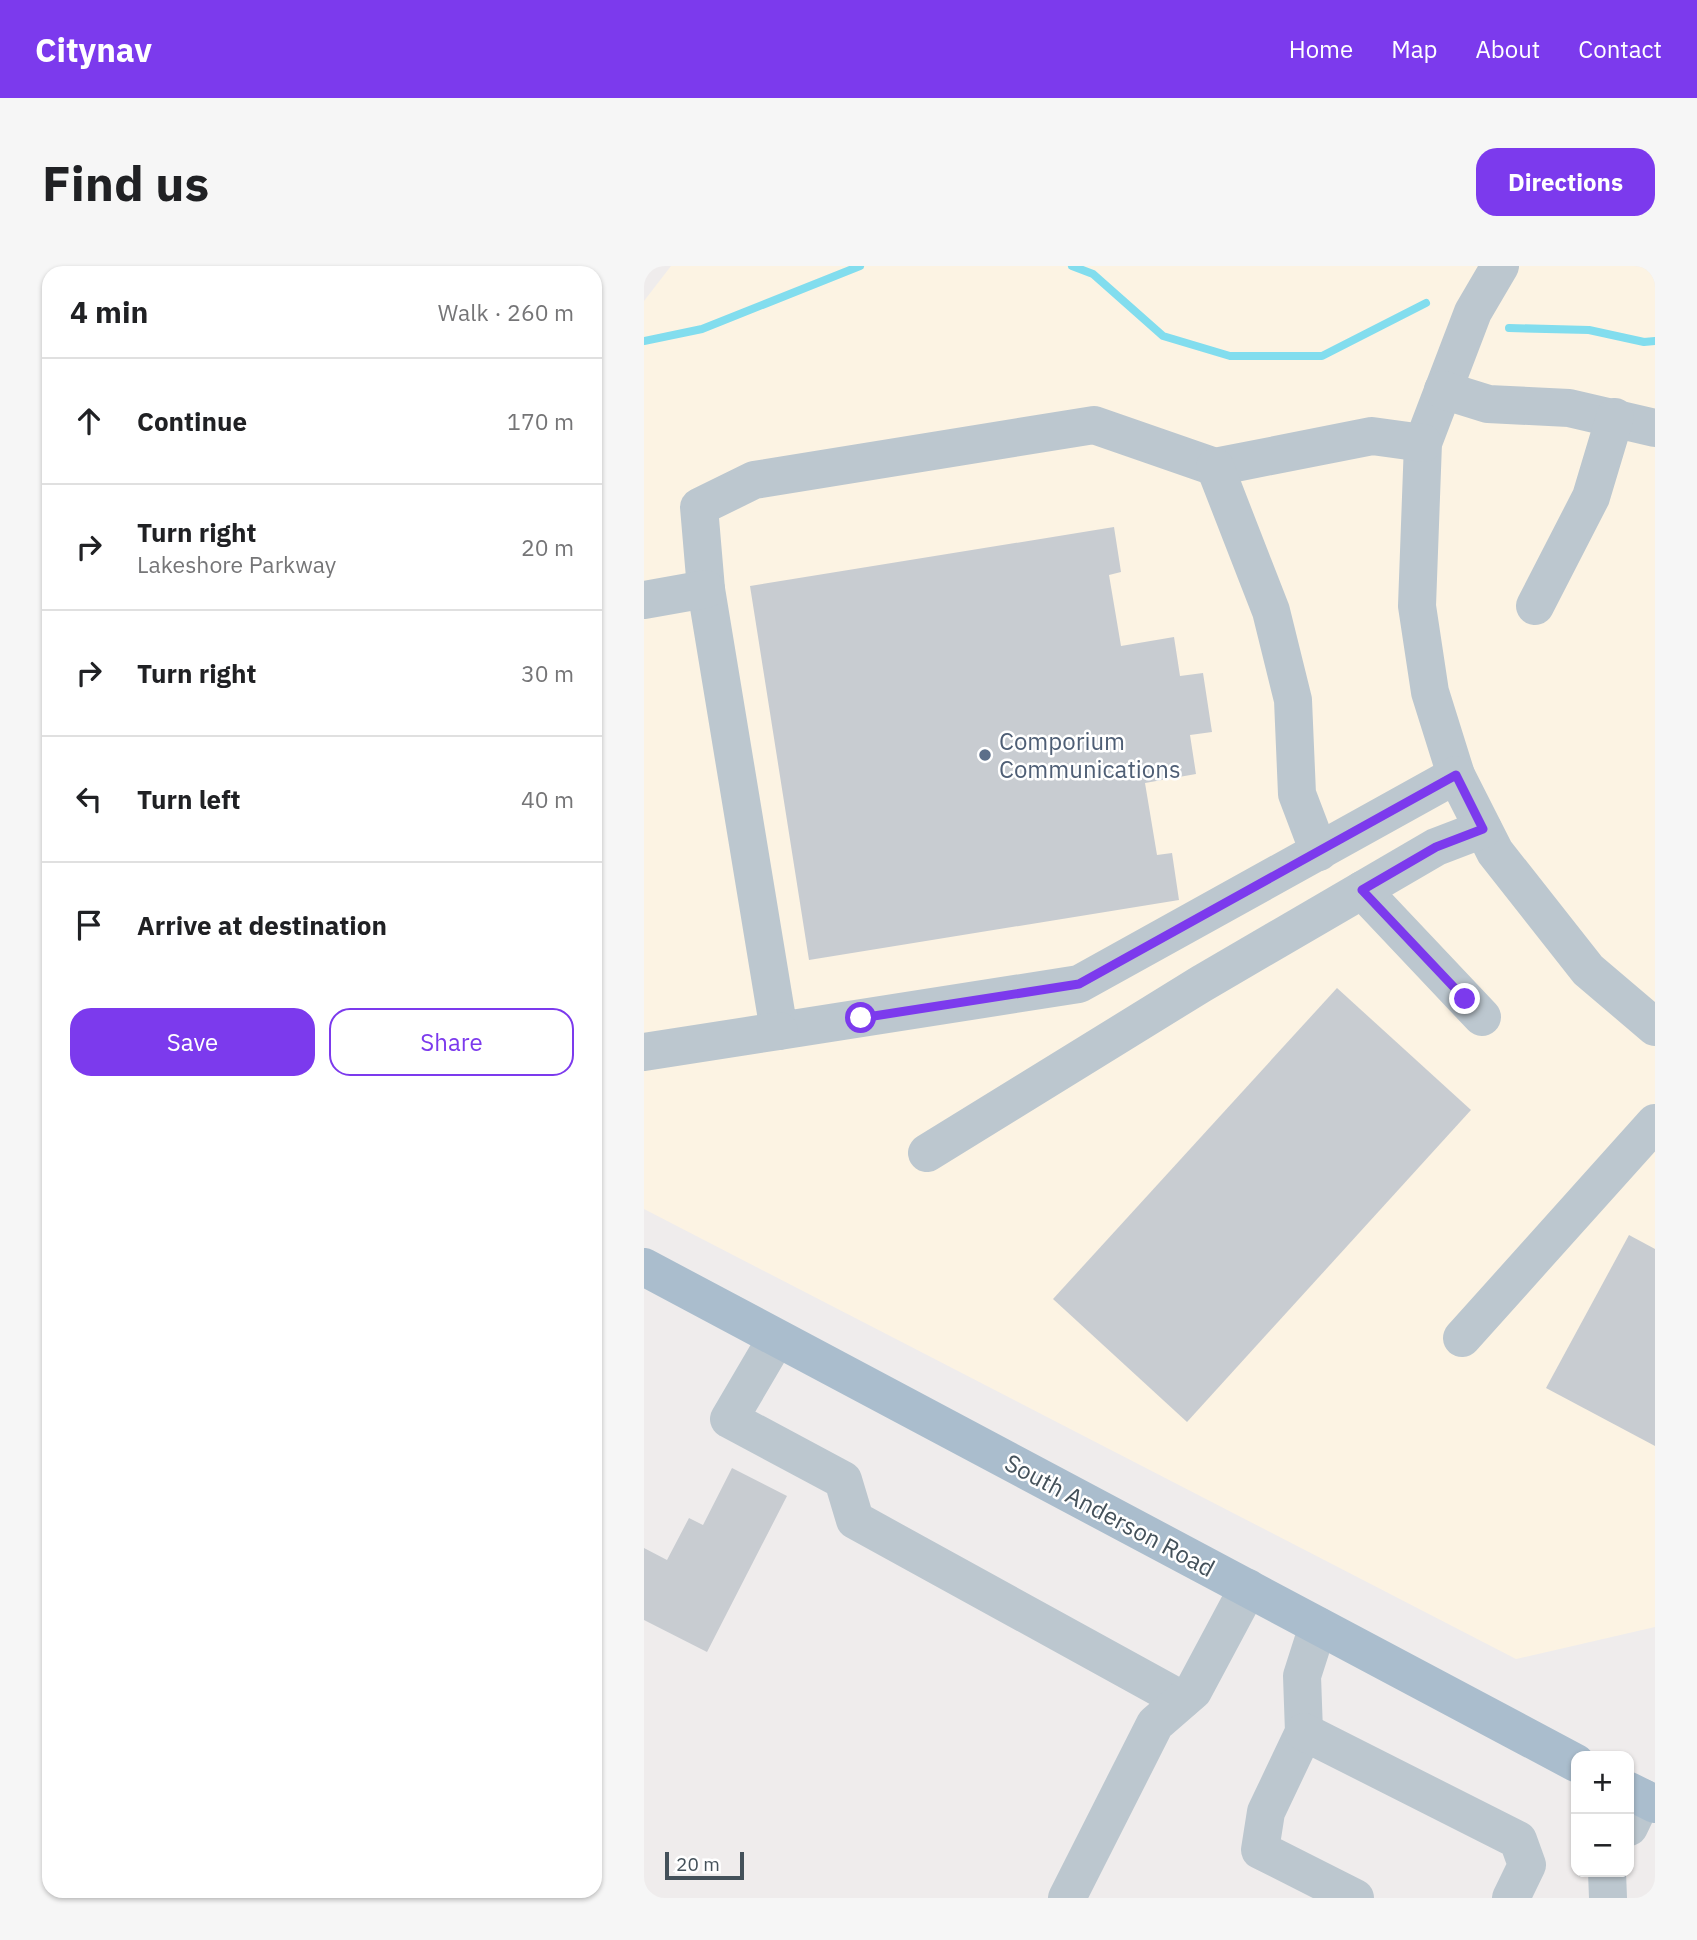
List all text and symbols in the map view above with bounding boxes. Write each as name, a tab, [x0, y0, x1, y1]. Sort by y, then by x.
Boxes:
text: Citynav	[35, 28, 152, 71]
text: Home	[1289, 33, 1353, 65]
text: Map	[1391, 33, 1437, 65]
text: About	[1475, 33, 1540, 65]
text: Contact	[1578, 33, 1662, 65]
button: Directions	[1476, 148, 1655, 216]
text: Find us	[42, 151, 209, 214]
text: 4 min	[70, 292, 148, 331]
text: Walk · 260 m	[438, 297, 574, 327]
icon: ahead	[70, 402, 108, 440]
text: Continue	[137, 404, 247, 438]
text: 170 m	[507, 406, 574, 436]
text: Turn right	[137, 515, 256, 549]
icon: right	[70, 528, 108, 566]
text: 20 m	[521, 532, 574, 562]
text: Lakeshore Parkway	[137, 549, 336, 579]
icon: right	[70, 654, 108, 692]
text: Turn right	[137, 656, 256, 690]
text: 30 m	[521, 658, 574, 688]
place label: Comporium Communications	[999, 725, 1181, 785]
marker: Comporium Communications	[977, 747, 993, 763]
icon: left	[70, 780, 108, 818]
text: Turn left	[137, 782, 240, 816]
text: 40 m	[521, 784, 574, 814]
icon: arrive	[70, 906, 108, 944]
text: Arrive at destination	[137, 908, 387, 942]
route end	[1449, 983, 1480, 1014]
route start	[845, 1002, 876, 1033]
button: Save	[70, 1008, 315, 1076]
button: Share	[329, 1008, 574, 1076]
street label: South Anderson Road	[1000, 1446, 1220, 1584]
map controls	[1571, 1751, 1634, 1877]
button: +	[1571, 1751, 1634, 1814]
button: −	[1571, 1814, 1634, 1877]
scale bar	[665, 1849, 744, 1881]
text: 20 m	[676, 1852, 720, 1876]

